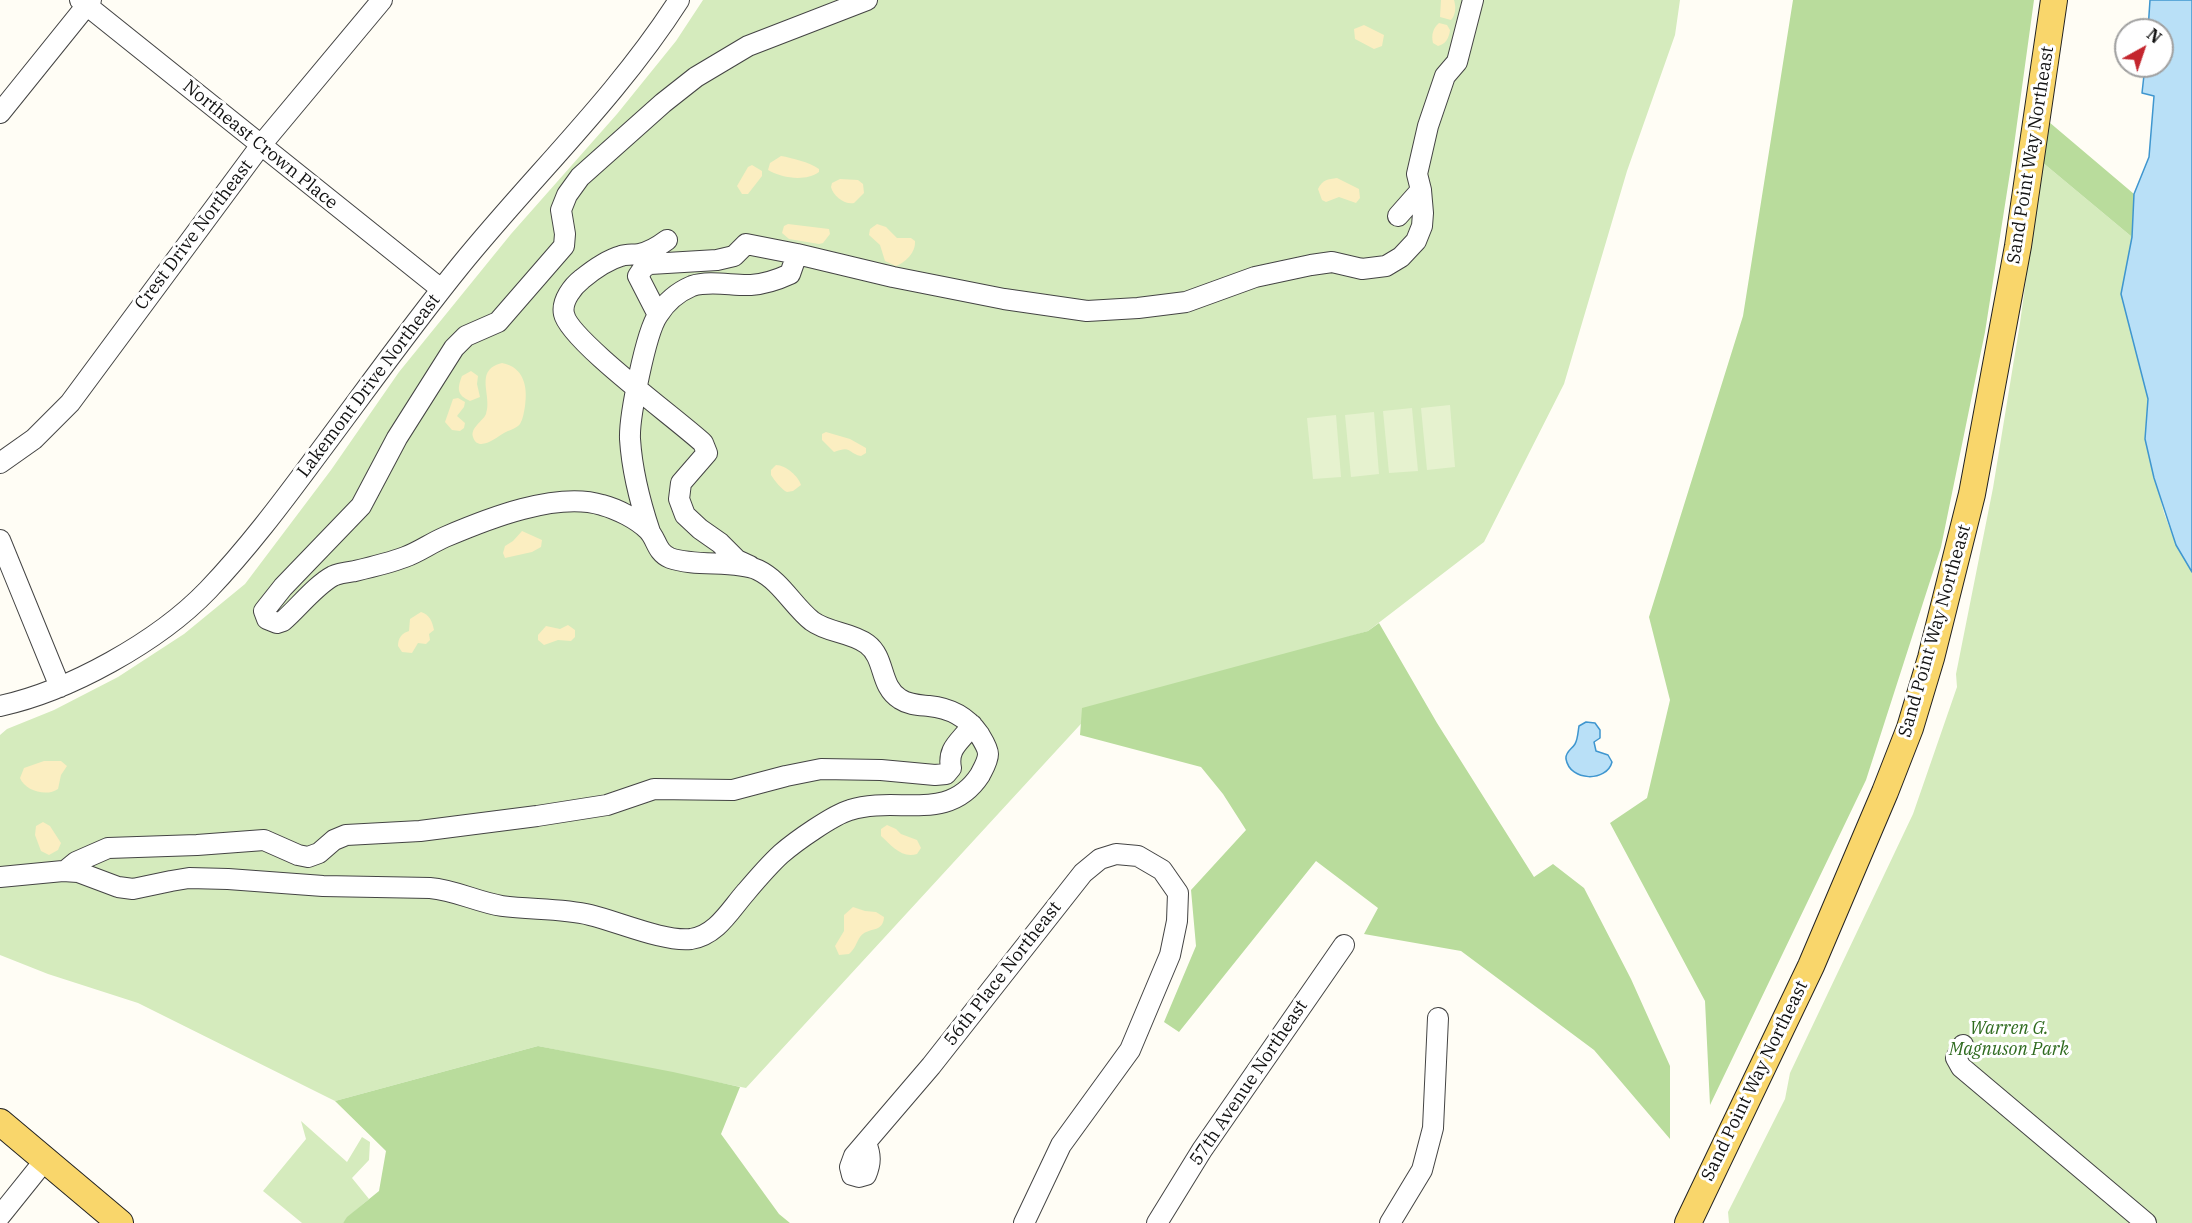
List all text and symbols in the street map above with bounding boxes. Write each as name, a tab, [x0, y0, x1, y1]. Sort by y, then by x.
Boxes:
north arrow	[2114, 18, 2174, 78]
text: N	[2143, 24, 2166, 47]
street label: Sand Point Way Northeast	[2003, 45, 2059, 265]
street label: Northeast Crown Place	[178, 76, 342, 214]
street label: Crest Drive Northeast	[131, 156, 257, 314]
street label: Lakemont Drive Northeast	[293, 290, 445, 482]
street label: Sand Point Way Northeast	[1894, 522, 1976, 740]
street label: 56th Place Northeast	[940, 898, 1066, 1050]
street label: Sand Point Way Northeast	[1697, 977, 1813, 1185]
street label: 57th Avenue Northeast	[1185, 996, 1313, 1170]
park label: Warren G. Magnuson Park	[1949, 1018, 2069, 1060]

